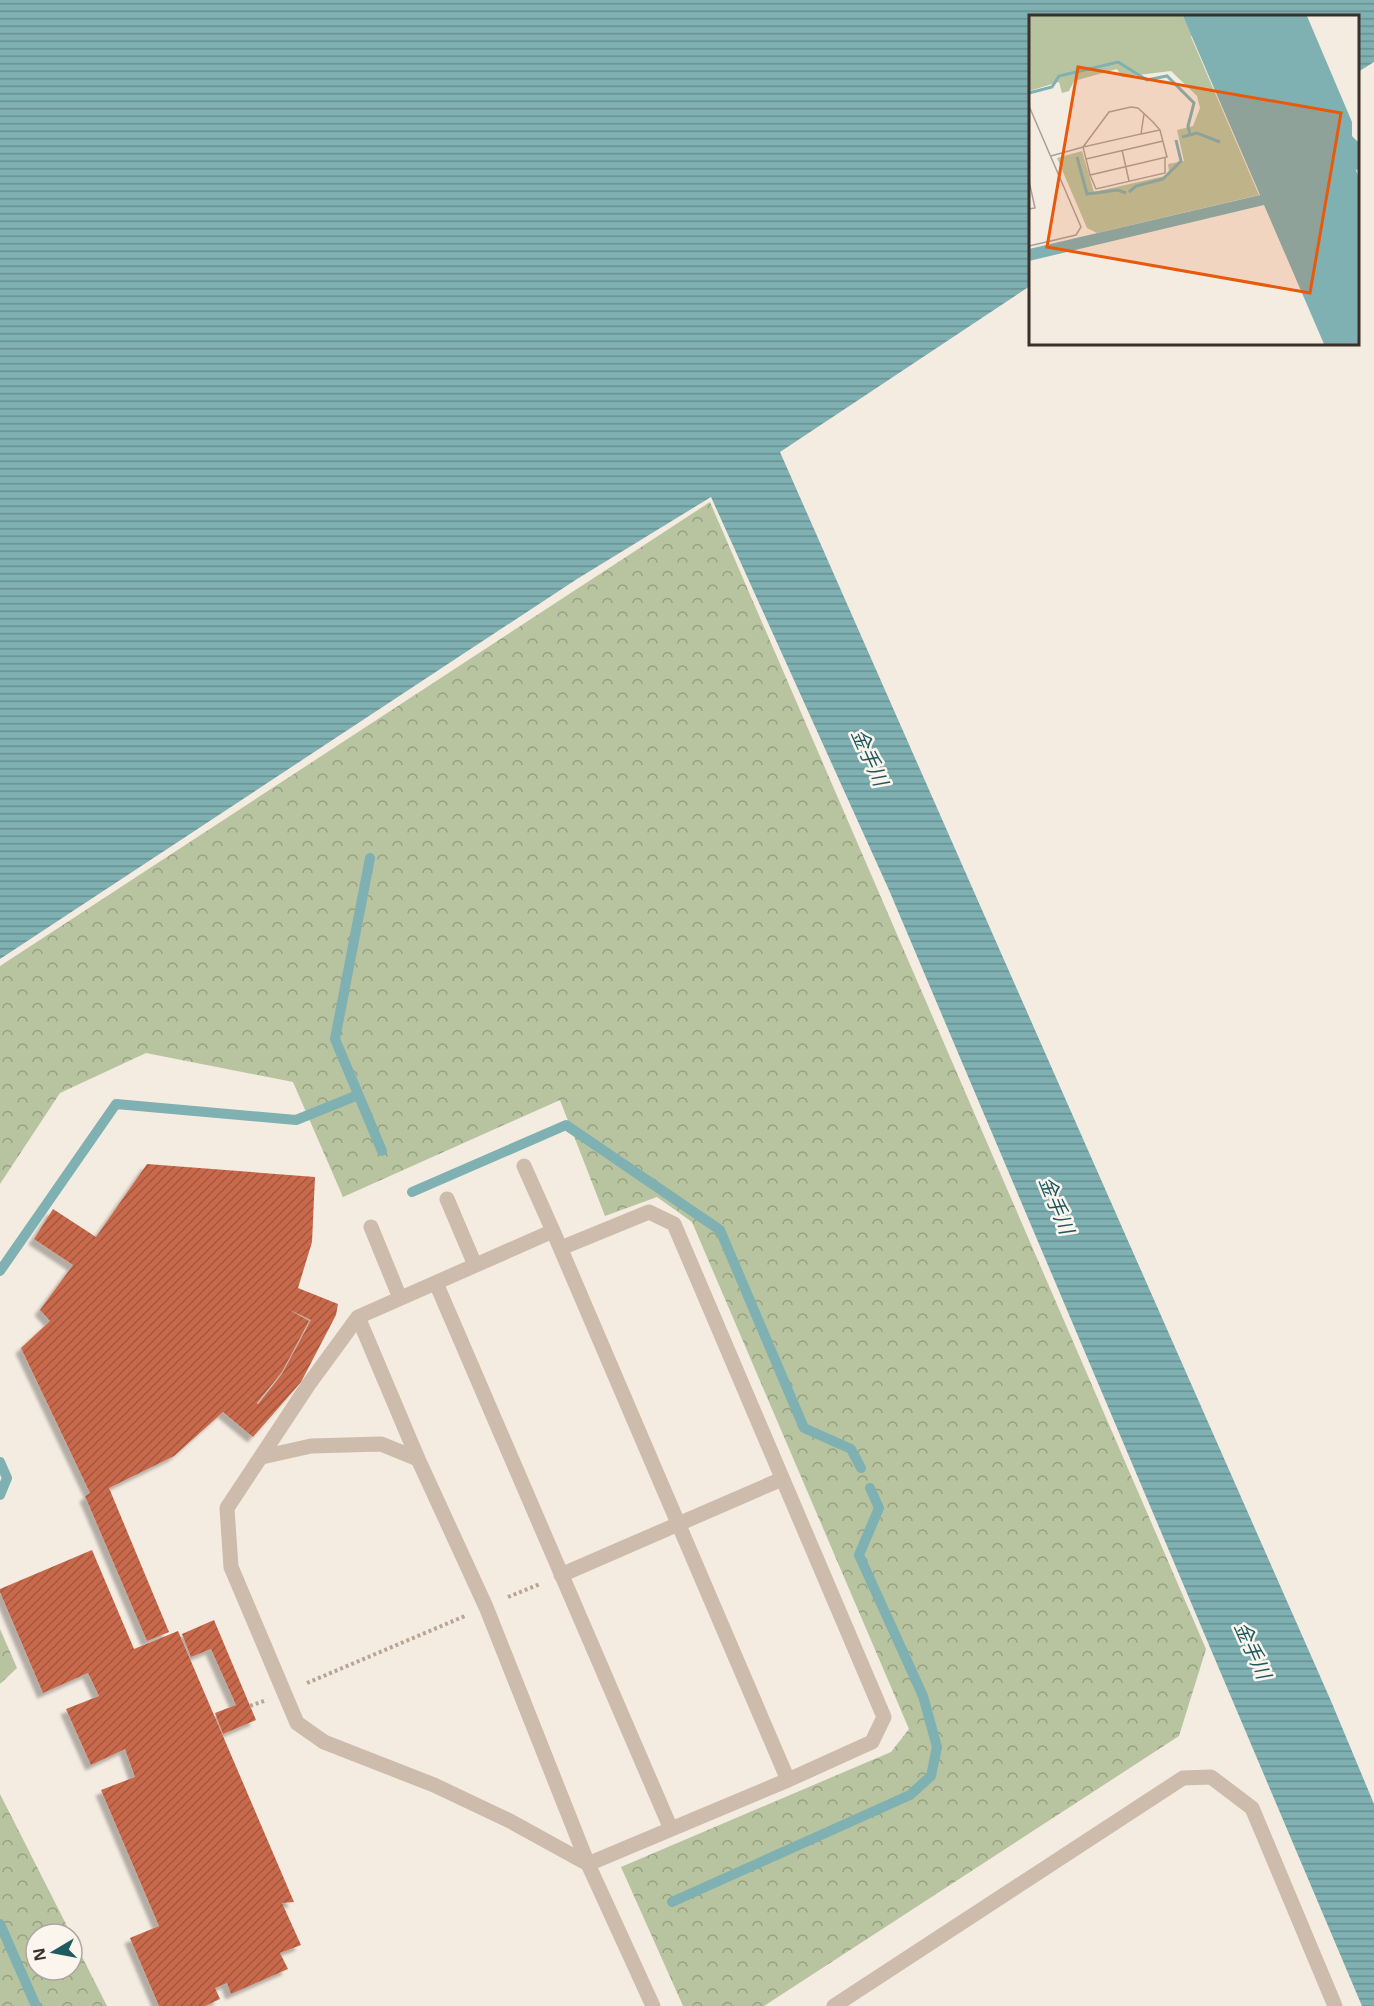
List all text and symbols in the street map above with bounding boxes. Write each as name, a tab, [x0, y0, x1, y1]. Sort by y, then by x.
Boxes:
inset map	[1029, 15, 1359, 345]
water label: 金手川	[845, 724, 895, 792]
water label: 金手川	[1033, 1172, 1082, 1240]
water label: 金手川	[1228, 1617, 1278, 1685]
north arrow	[24, 1922, 84, 1982]
text: N	[27, 1946, 51, 1963]

